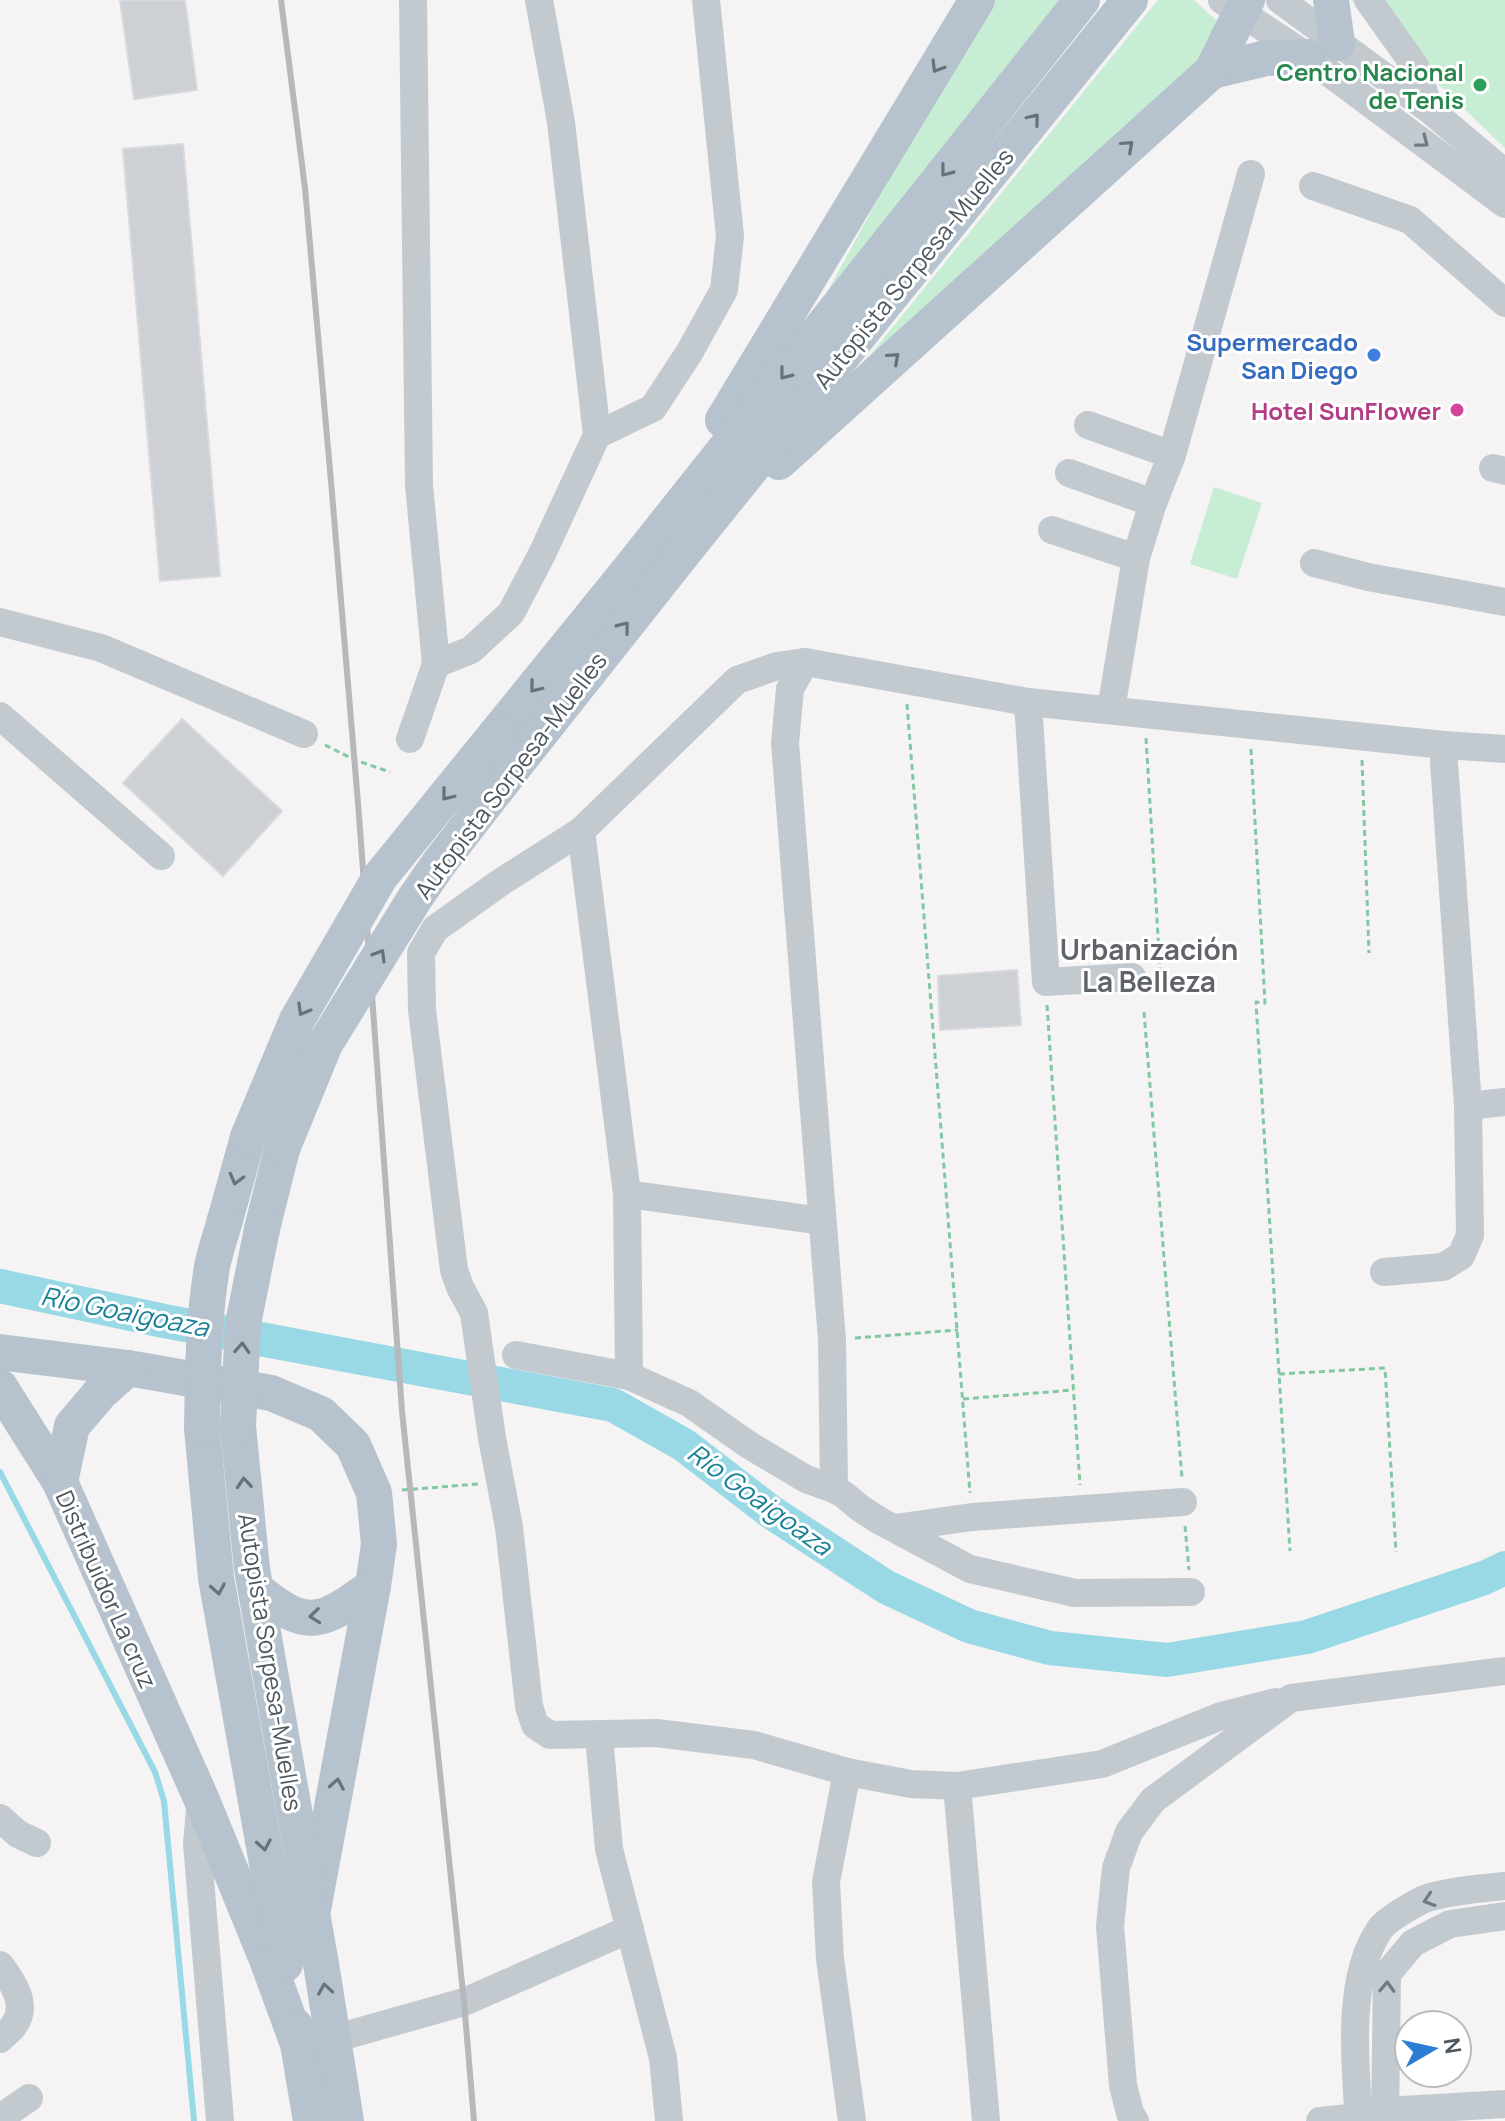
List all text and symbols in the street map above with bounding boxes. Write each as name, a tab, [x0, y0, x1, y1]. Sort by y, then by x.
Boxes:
place label: Centro Nacional de Tenis	[1276, 55, 1464, 116]
one-way arrow	[931, 58, 946, 73]
marker: Centro Nacional de Tenis	[1471, 76, 1489, 94]
one-way arrow	[1024, 114, 1038, 129]
one-way arrow	[1414, 133, 1429, 147]
street label: Autopista Sorpesa-Muelles	[805, 141, 1021, 395]
one-way arrow	[1119, 141, 1133, 156]
one-way arrow	[942, 162, 956, 177]
place label: Supermercado San Diego	[1186, 325, 1358, 386]
marker: Supermercado San Diego	[1365, 346, 1383, 364]
one-way arrow	[884, 354, 899, 368]
one-way arrow	[780, 365, 794, 380]
place label: Hotel SunFlower	[1251, 394, 1441, 427]
marker: Hotel SunFlower	[1448, 401, 1466, 419]
one-way arrow	[615, 621, 629, 636]
street label: Autopista Sorpesa-Muelles	[406, 645, 614, 905]
one-way arrow	[530, 678, 544, 693]
one-way arrow	[442, 785, 457, 800]
district label: Urbanización La Belleza	[1060, 930, 1238, 1000]
one-way arrow	[370, 949, 386, 964]
one-way arrow	[297, 1001, 313, 1016]
one-way arrow	[229, 1171, 246, 1185]
water label: Río Goaigoaza	[38, 1277, 213, 1345]
one-way arrow	[233, 1341, 250, 1354]
water label: Río Goaigoaza	[681, 1434, 841, 1564]
one-way arrow	[235, 1476, 252, 1489]
street label: Distribuidor La cruz	[49, 1485, 165, 1693]
street label: Autopista Sorpesa-Muelles	[231, 1511, 311, 1813]
one-way arrow	[208, 1582, 225, 1596]
one-way arrow	[308, 1607, 321, 1624]
one-way arrow	[327, 1777, 344, 1790]
one-way arrow	[254, 1838, 271, 1852]
one-way arrow	[1423, 1891, 1436, 1907]
one-way arrow	[1379, 1980, 1396, 1993]
one-way arrow	[317, 1982, 334, 1995]
north arrow	[1393, 2009, 1473, 2089]
text: N	[1437, 2036, 1469, 2056]

